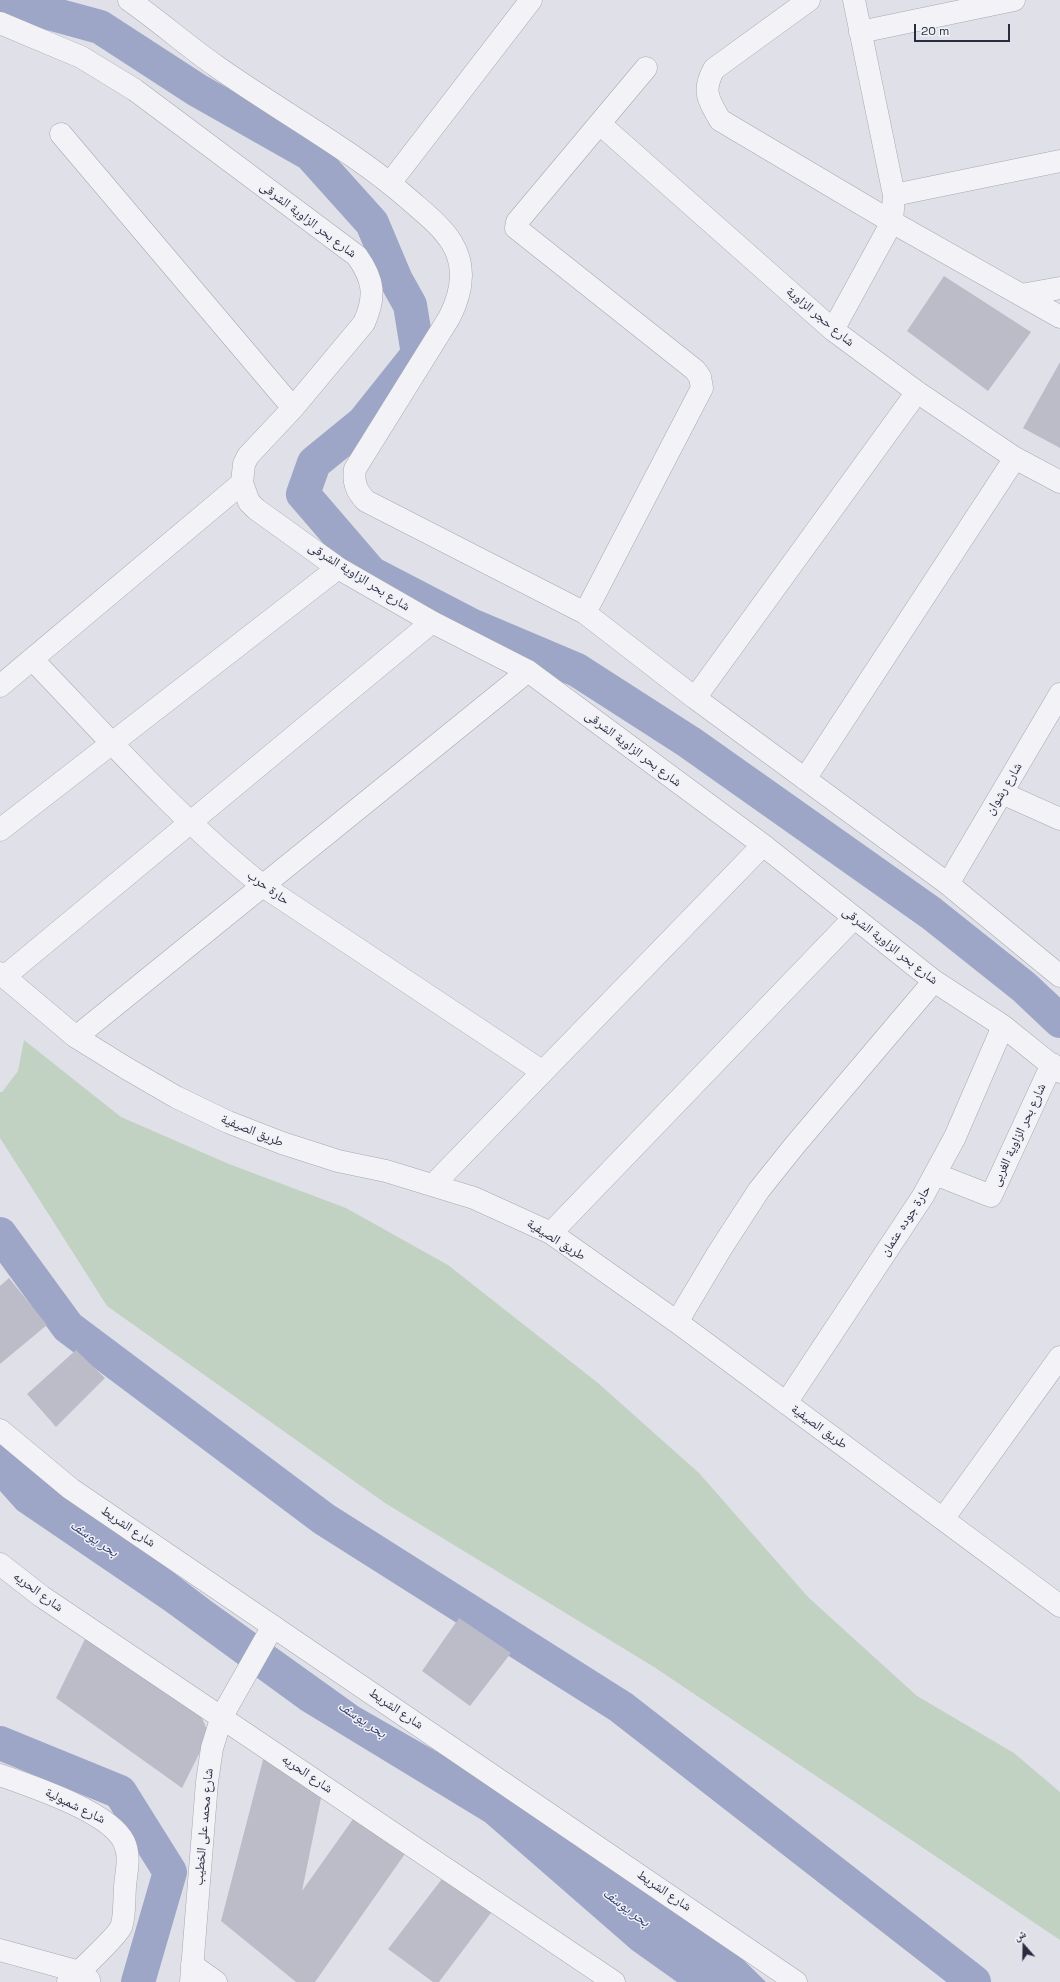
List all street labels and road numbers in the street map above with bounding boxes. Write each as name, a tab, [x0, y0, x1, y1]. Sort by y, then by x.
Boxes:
street label: شارع بحر الزاوية الشرقى	[257, 179, 359, 261]
street label: شارع حجر الزاوية	[783, 284, 857, 350]
street label: شارع بحر الزاوية الشرقى	[305, 539, 413, 615]
street label: شارع بحر الزاوية الشرقى	[582, 708, 684, 790]
street label: شارع رشوان	[982, 760, 1026, 818]
street label: حارة حرب	[244, 867, 292, 909]
street label: شارع بحر الزاوية الشرقى	[839, 904, 941, 988]
street label: شارع بحر الزاوية الغربى	[988, 1081, 1050, 1189]
street label: طريق الصيفية	[218, 1111, 286, 1151]
street label: حارة جوده عثمان	[877, 1183, 935, 1259]
street label: طريق الصيفية	[524, 1216, 588, 1264]
street label: طريق الصيفية	[788, 1401, 850, 1453]
street label: شارع الشريط	[98, 1503, 158, 1551]
street label: شارع الحريه	[10, 1569, 66, 1615]
street label: شارع الشريط	[366, 1685, 426, 1733]
street label: شارع الحريه	[279, 1751, 335, 1797]
street label: شارع محمد على الخطيب	[191, 1768, 217, 1886]
street label: شارع شمبولية	[42, 1785, 108, 1827]
street label: شارع الشريط	[634, 1867, 694, 1915]

